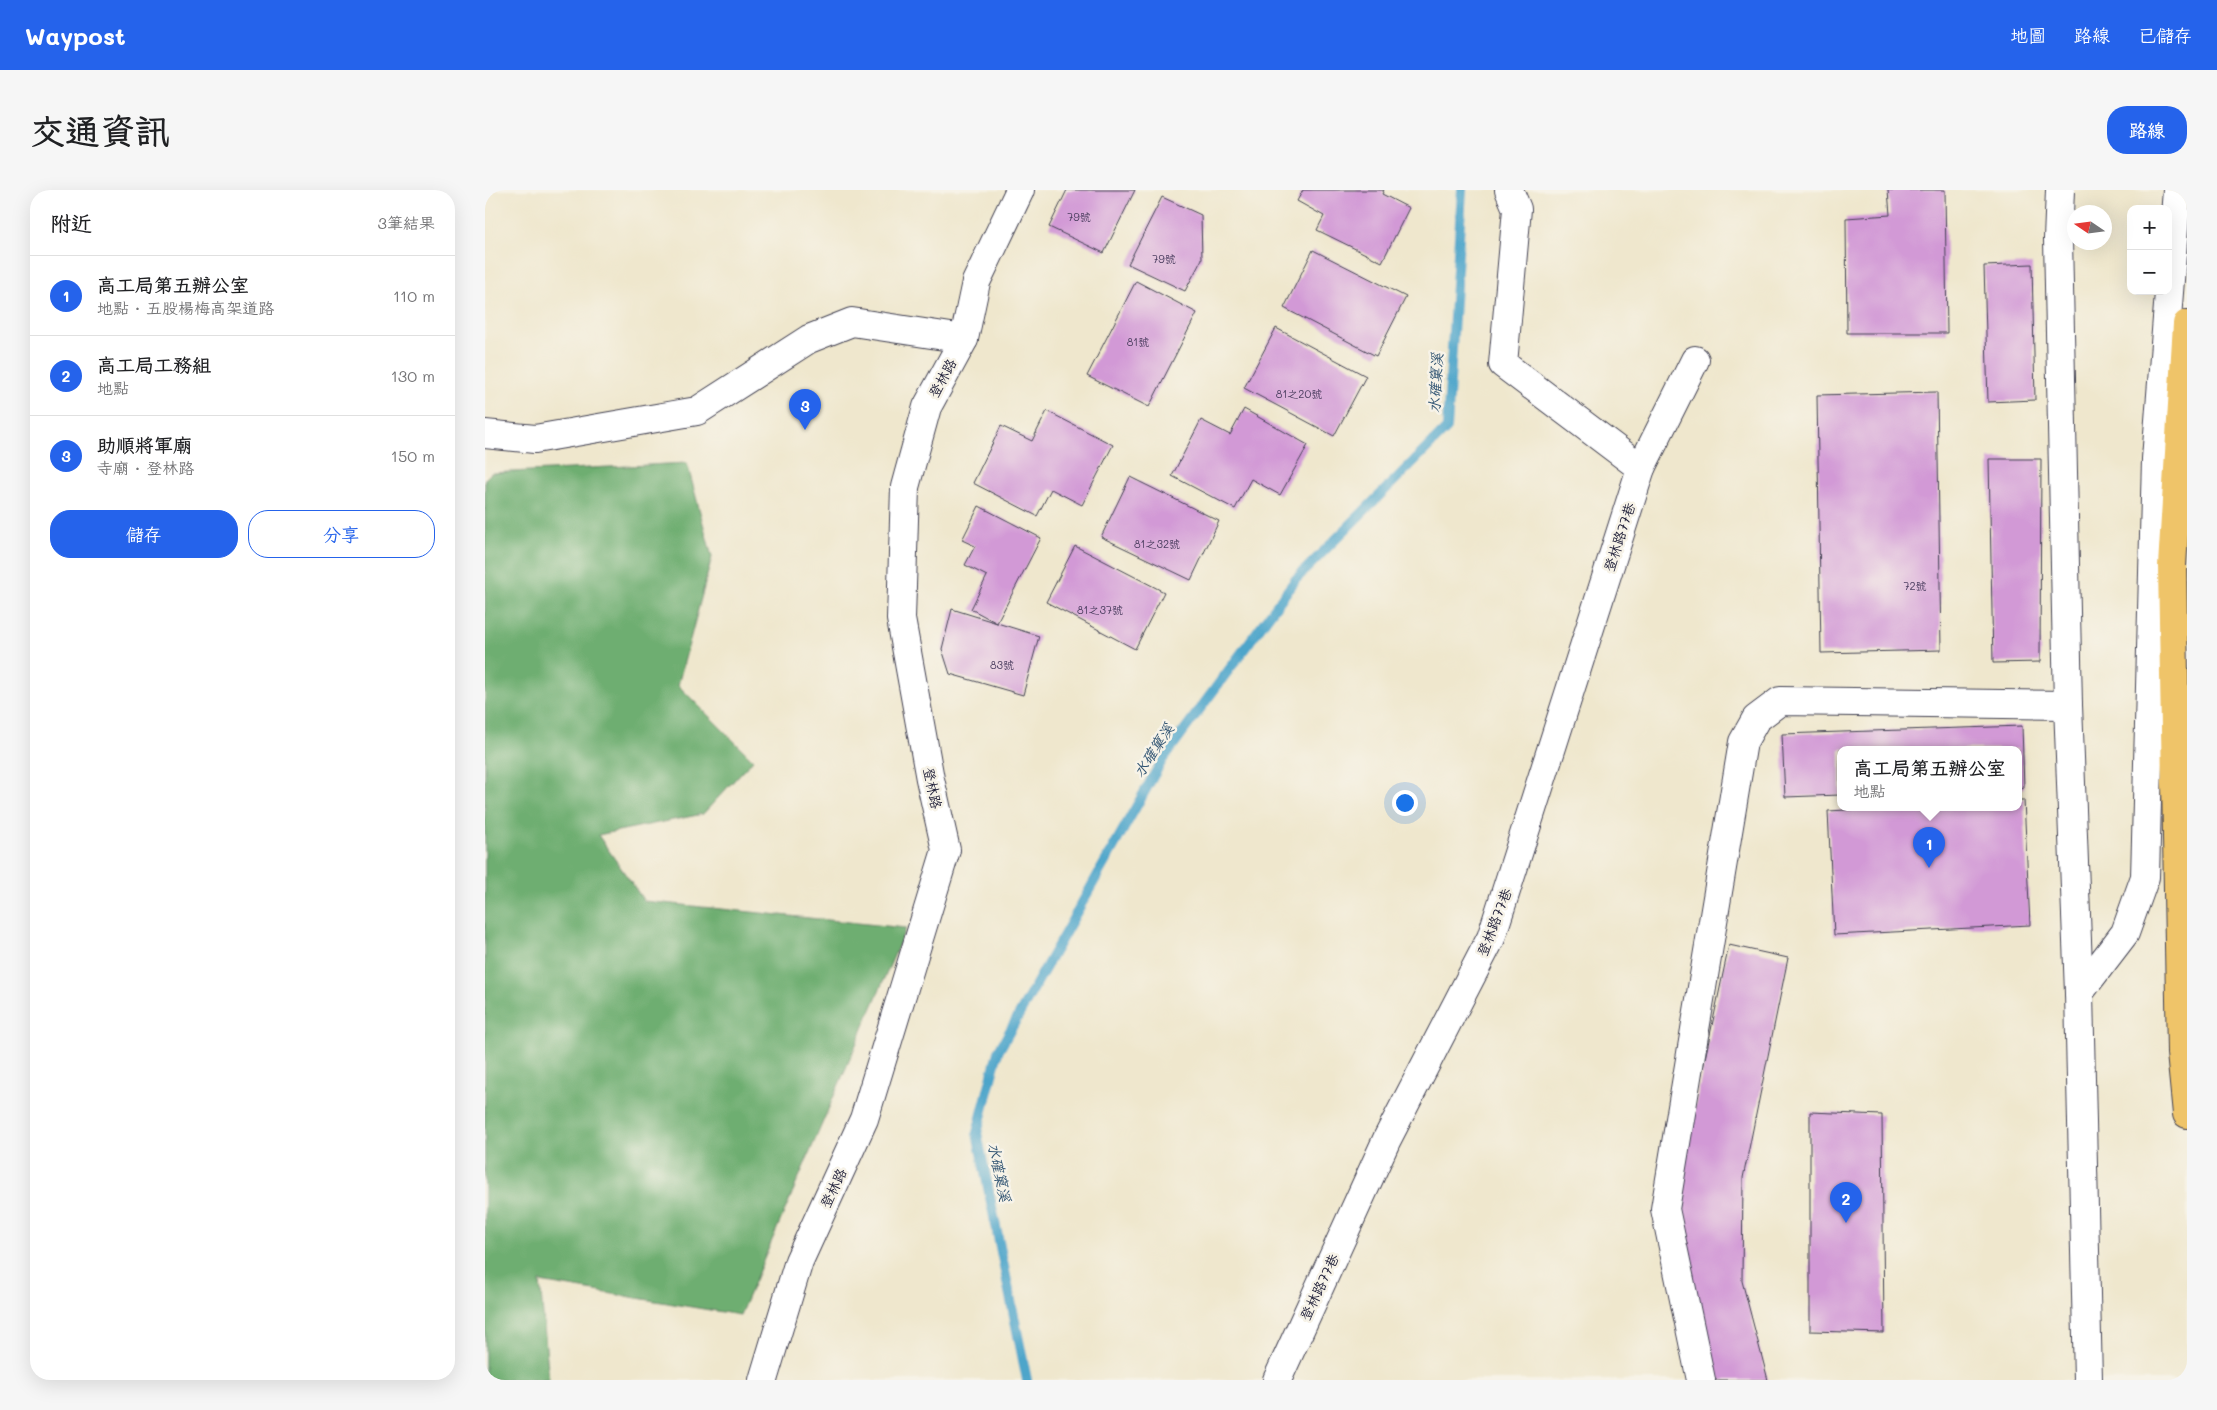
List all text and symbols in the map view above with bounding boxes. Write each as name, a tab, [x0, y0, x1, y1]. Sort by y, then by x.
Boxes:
text: Waypost	[25, 20, 126, 51]
text: 地圖	[2010, 23, 2046, 47]
text: 路線	[2074, 23, 2110, 47]
text: 已儲存	[2138, 23, 2192, 47]
button: 路線	[2107, 106, 2187, 154]
text: 交通資訊	[30, 107, 170, 153]
north arrow	[2067, 205, 2112, 250]
map controls	[2127, 205, 2172, 295]
button: +	[2127, 205, 2172, 250]
text: 附近	[50, 209, 92, 236]
house number: 79號	[1067, 209, 1091, 224]
text: 3筆結果	[378, 212, 435, 233]
button: −	[2127, 250, 2172, 295]
house number: 79號	[1152, 251, 1176, 266]
text: 高工局第五辦公室	[97, 272, 249, 297]
text: 1	[62, 285, 70, 306]
text: 110 m	[393, 285, 435, 306]
text: 地點 · 五股楊梅高架道路	[97, 297, 274, 318]
house number: 81號	[1127, 334, 1149, 349]
text: 高工局工務組	[97, 352, 211, 377]
water label: 水確窠溪	[1423, 352, 1447, 413]
street label: 登林路	[924, 355, 960, 401]
text: 2	[62, 365, 70, 386]
text: 130 m	[391, 365, 435, 386]
text: 地點	[97, 377, 129, 398]
house number: 81之20號	[1276, 386, 1322, 401]
pin: 3	[789, 389, 821, 430]
text: 助順將軍廟	[97, 432, 192, 457]
text: 3	[61, 445, 71, 466]
text: 150 m	[391, 445, 435, 466]
text: 寺廟 · 登林路	[97, 457, 194, 478]
street label: 登林路77巷	[1599, 499, 1639, 574]
button: 儲存	[50, 510, 238, 558]
button: 分享	[248, 510, 435, 558]
house number: 81之32號	[1134, 536, 1180, 551]
house number: 72號	[1903, 578, 1927, 593]
house number: 81之37號	[1077, 602, 1123, 617]
house number: 83號	[990, 657, 1014, 672]
water label: 水確窠溪	[1128, 719, 1178, 781]
popup	[1837, 746, 2022, 811]
text: 高工局第五辦公室	[1853, 755, 2006, 780]
street label: 登林路	[919, 765, 947, 811]
text: 地點	[1853, 780, 1886, 801]
your location	[1392, 790, 1418, 816]
pin: 1	[1913, 827, 1945, 868]
street label: 登林路77巷	[1472, 884, 1516, 959]
water label: 水確窠溪	[984, 1141, 1016, 1204]
street label: 登林路	[816, 1165, 850, 1211]
pin: 2	[1830, 1182, 1862, 1223]
street label: 登林路77巷	[1295, 1250, 1343, 1323]

